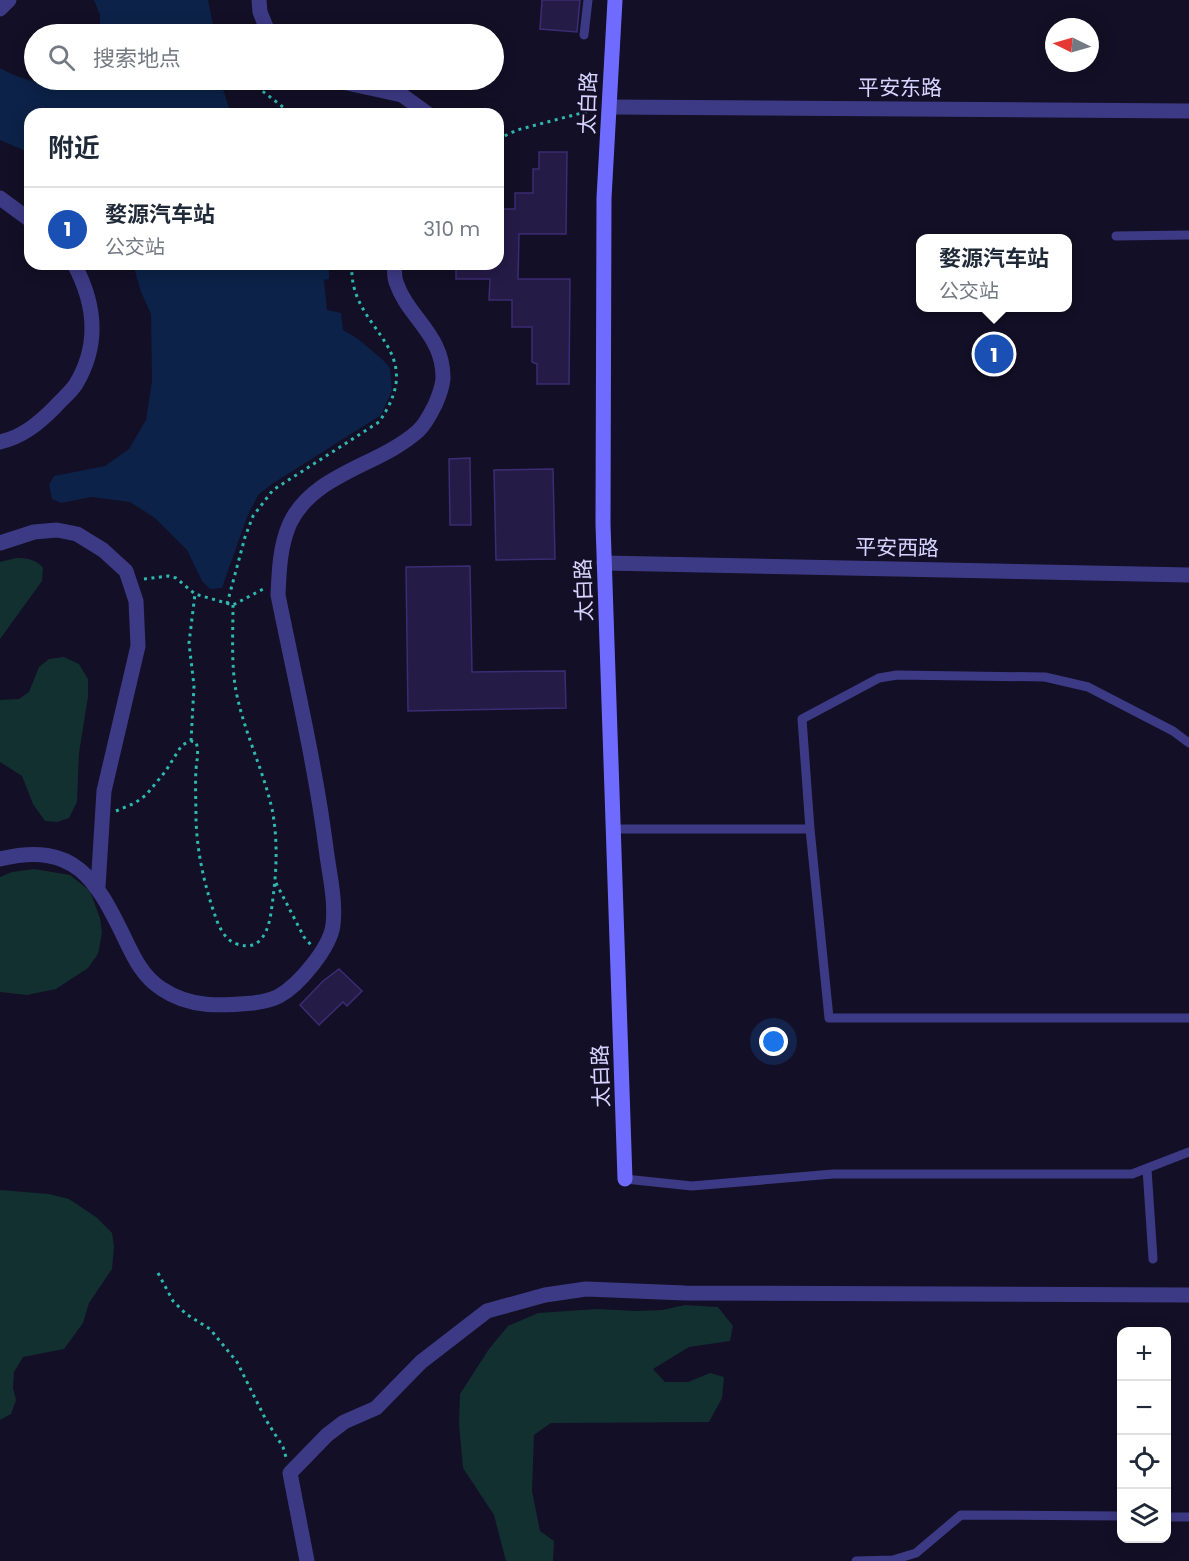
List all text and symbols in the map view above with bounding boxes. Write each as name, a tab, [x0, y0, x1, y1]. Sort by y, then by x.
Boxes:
north arrow	[1045, 18, 1099, 72]
search box	[24, 24, 504, 90]
icon: search	[45, 41, 78, 74]
text: 搜索地点	[93, 43, 181, 74]
street label: 太白路	[572, 71, 603, 135]
street label: 平安东路	[858, 73, 942, 102]
text: 附近	[48, 130, 100, 166]
text: 婺源汽车站	[105, 199, 215, 230]
text: 1	[64, 215, 71, 243]
text: 310 m	[423, 215, 480, 243]
text: 公交站	[105, 233, 165, 261]
popup	[916, 234, 1072, 312]
text: 婺源汽车站	[939, 243, 1049, 274]
text: 公交站	[939, 277, 999, 305]
pin: 1	[974, 332, 1014, 376]
street label: 平安西路	[855, 532, 939, 563]
street label: 太白路	[568, 558, 599, 622]
your location	[759, 1027, 788, 1056]
street label: 太白路	[585, 1044, 616, 1108]
map controls	[1117, 1327, 1171, 1543]
button: +	[1117, 1327, 1171, 1381]
button: −	[1117, 1381, 1171, 1435]
button: locate	[1117, 1435, 1171, 1489]
button: layers	[1117, 1489, 1171, 1543]

